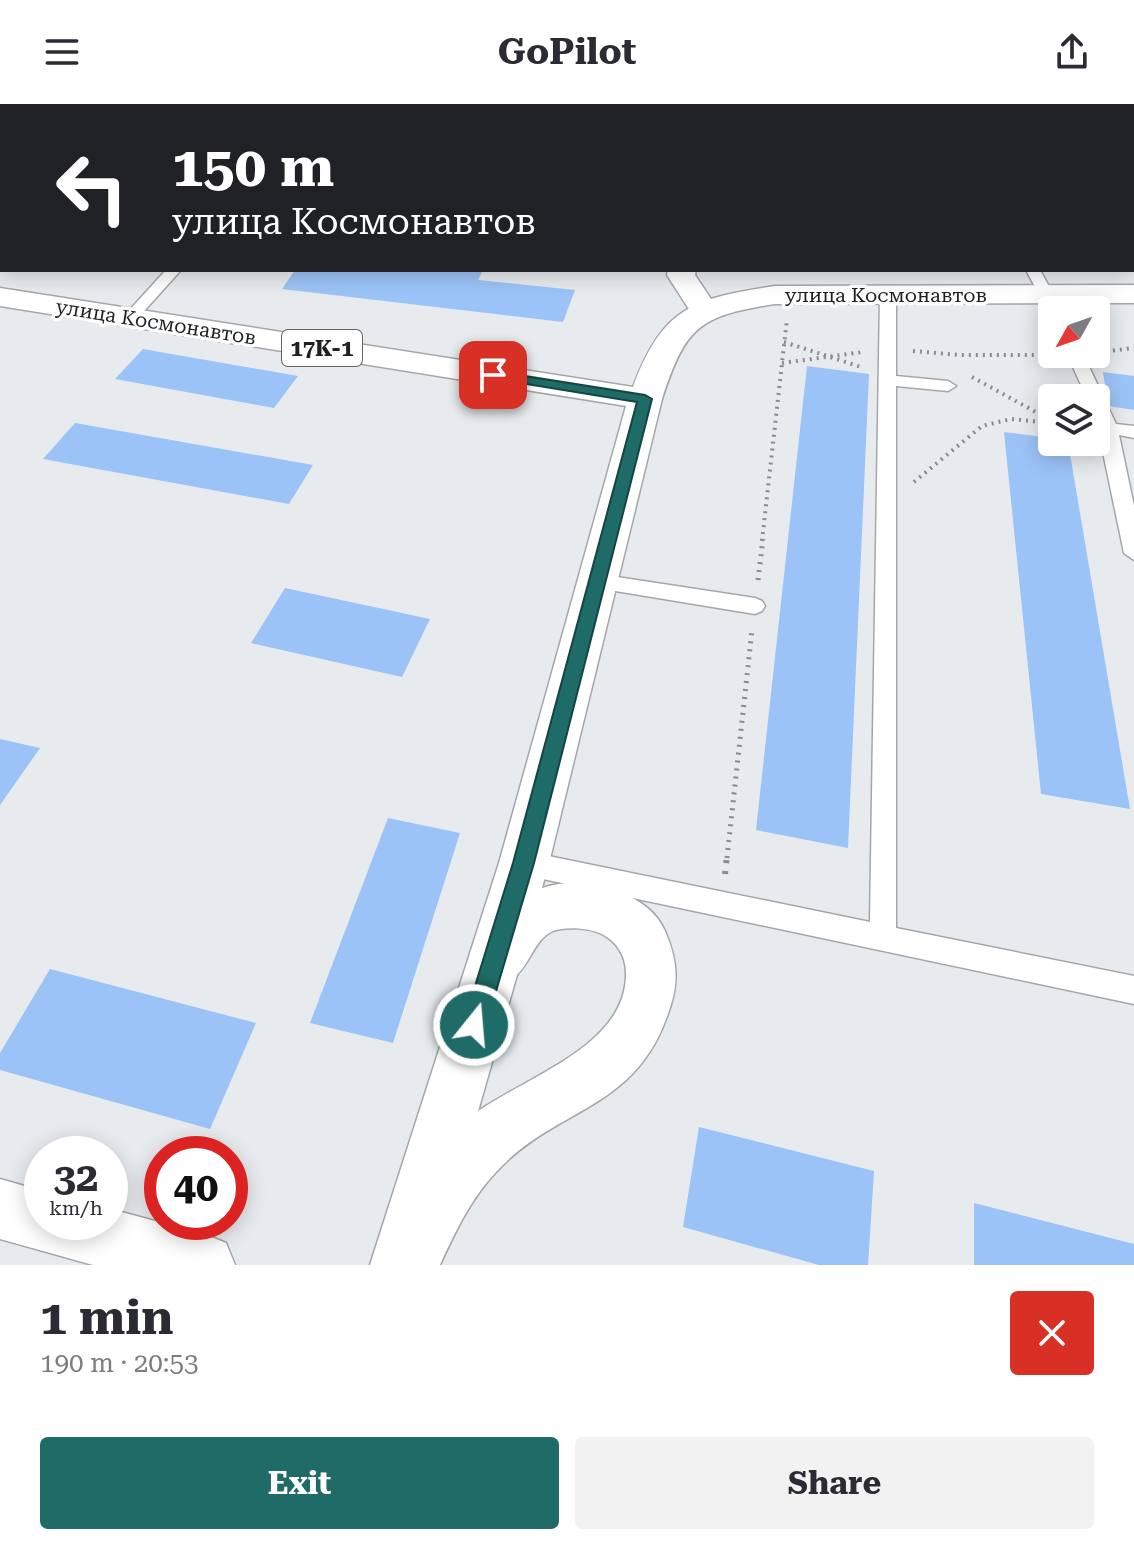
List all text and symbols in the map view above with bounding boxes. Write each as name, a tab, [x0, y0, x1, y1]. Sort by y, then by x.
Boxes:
icon: menu	[40, 30, 84, 74]
icon: share	[1050, 30, 1094, 74]
text: GoPilot	[498, 31, 636, 73]
text: 150 m	[172, 134, 334, 200]
icon: left	[40, 136, 144, 240]
text: улица Космонавтов	[172, 201, 536, 243]
street label: улица Космонавтов	[785, 283, 987, 307]
street label: улица Космонавтов	[54, 294, 258, 350]
north arrow	[1038, 296, 1110, 368]
map controls	[1038, 296, 1110, 456]
road number: 17К-1	[282, 330, 362, 366]
pin	[459, 341, 527, 409]
icon: arrive	[471, 353, 515, 397]
button: layers	[1038, 384, 1110, 456]
position arrow	[432, 983, 516, 1067]
speed limit sign: 40	[144, 1136, 248, 1240]
text: 32	[54, 1154, 98, 1201]
text: km/h	[49, 1196, 103, 1220]
text: 1 min	[40, 1290, 173, 1346]
button: close	[1010, 1291, 1094, 1375]
text: 190 m · 20:53	[40, 1348, 199, 1378]
button: Exit	[40, 1437, 559, 1529]
button: Share	[575, 1437, 1094, 1529]

